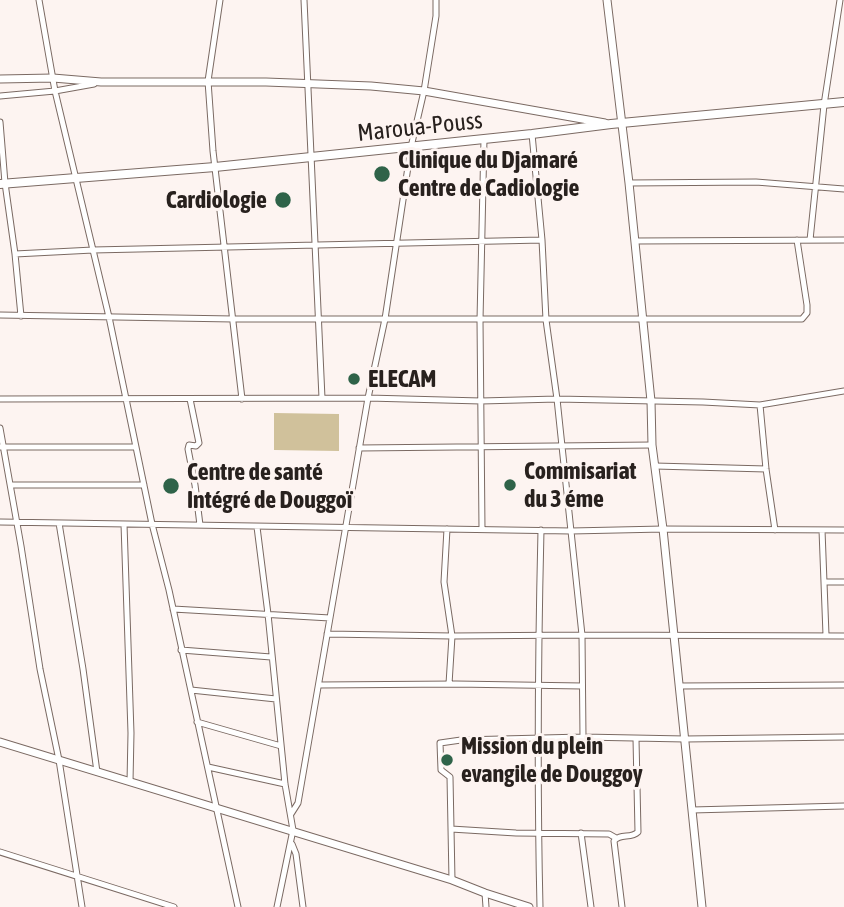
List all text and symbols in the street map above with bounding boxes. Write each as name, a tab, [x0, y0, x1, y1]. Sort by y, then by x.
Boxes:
street label: Maroua-Pouss	[356, 106, 484, 148]
place label: Clinique du Djamaré Centre de Cadiologie	[398, 146, 579, 202]
marker: Clinique du Djamaré Centre de Cadiologie	[372, 164, 392, 184]
place label: Cardiologie	[166, 186, 267, 214]
marker: Cardiologie	[273, 190, 293, 210]
place label: ELECAM	[368, 365, 436, 393]
marker: ELECAM	[346, 371, 362, 387]
place label: Commisariat du 3 éme	[524, 457, 636, 513]
place label: Centre de santé Intégré de Douggoï	[187, 458, 352, 514]
marker: Centre de santé Intégré de Douggoï	[161, 476, 181, 496]
marker: Commisariat du 3 éme	[502, 477, 518, 493]
place label: Mission du plein evangile de Douggoy	[461, 732, 643, 788]
marker: Mission du plein evangile de Douggoy	[439, 752, 455, 768]

